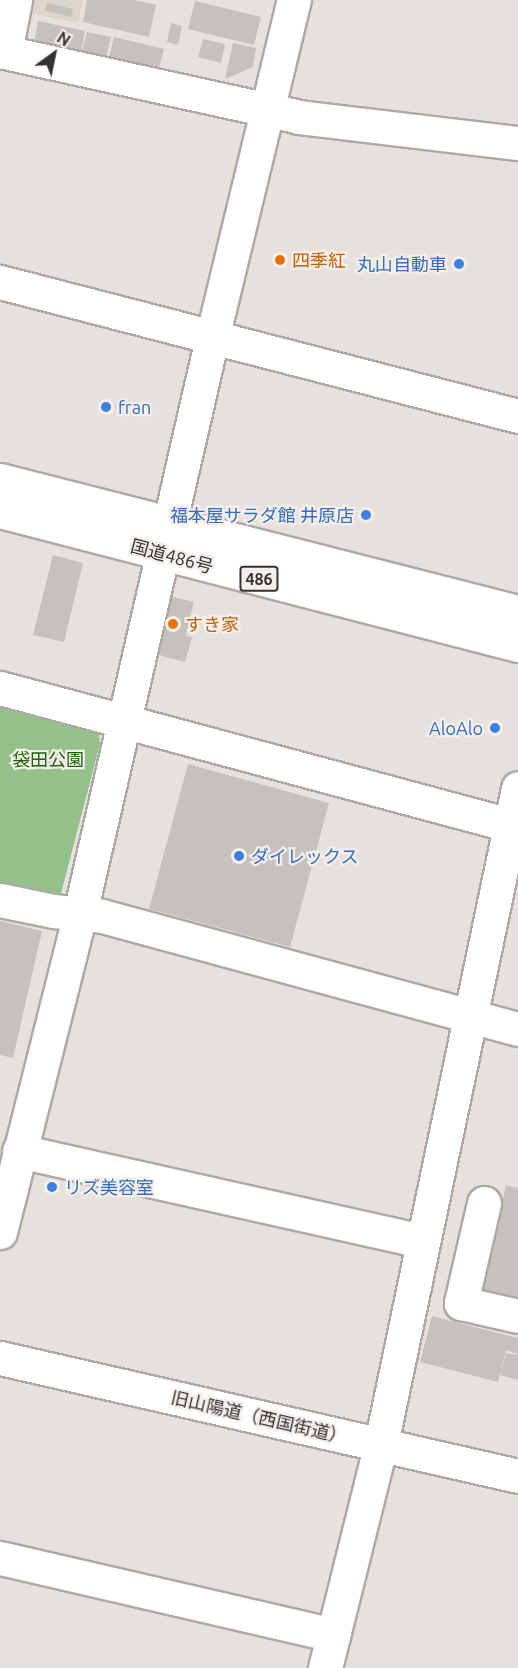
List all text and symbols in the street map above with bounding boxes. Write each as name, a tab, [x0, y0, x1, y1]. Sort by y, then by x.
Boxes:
north arrow	[24, 24, 84, 84]
text: N	[54, 28, 74, 50]
place label: 四季紅	[292, 249, 346, 271]
marker: 四季紅	[273, 253, 287, 267]
place label: 丸山自動車	[357, 253, 447, 275]
marker: 丸山自動車	[452, 257, 466, 271]
place label: fran	[118, 396, 151, 418]
marker: fran	[99, 400, 113, 414]
place label: 福本屋サラダ館 井原店	[170, 504, 354, 526]
marker: 福本屋サラダ館 井原店	[359, 508, 373, 522]
street label: 国道486号	[128, 535, 216, 577]
road number: 486	[238, 566, 280, 592]
place label: すき家	[185, 613, 239, 635]
marker: すき家	[166, 617, 180, 631]
place label: AloAlo	[429, 717, 483, 739]
marker: AloAlo	[488, 721, 502, 735]
park label: 袋田公園	[12, 748, 84, 770]
place label: ダイレックス	[251, 845, 359, 867]
marker: ダイレックス	[232, 849, 246, 863]
place label: リズ美容室	[64, 1176, 154, 1198]
marker: リズ美容室	[45, 1180, 59, 1194]
street label: 旧山陽道（西国街道）	[169, 1386, 349, 1448]

